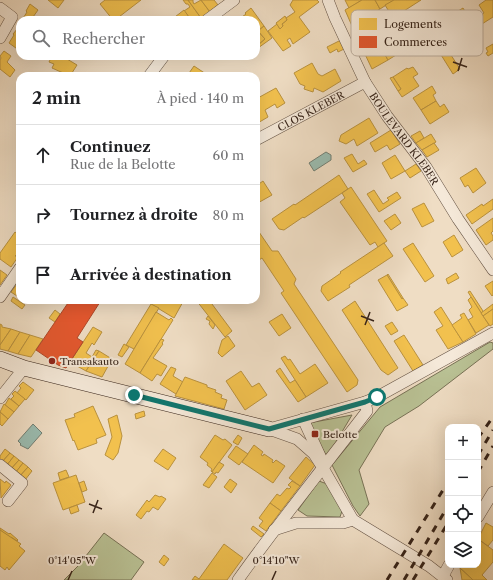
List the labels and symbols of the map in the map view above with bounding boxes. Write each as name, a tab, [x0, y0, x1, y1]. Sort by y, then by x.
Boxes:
legend	[351, 10, 483, 56]
text: Logements	[384, 17, 442, 31]
text: Commerces	[384, 35, 447, 49]
street label: CLOS KLEBER	[275, 88, 347, 134]
street label: BOULEVARD KLEBER	[367, 90, 442, 188]
place label: Transakauto	[60, 355, 119, 368]
marker: Transakauto	[47, 356, 57, 366]
route end	[125, 386, 143, 404]
route start	[368, 388, 386, 406]
place label: Belotte	[323, 428, 358, 441]
marker: Belotte	[310, 429, 320, 439]
text: 0°14'05"W	[48, 554, 97, 567]
text: 0°14'10"W	[253, 554, 300, 567]

